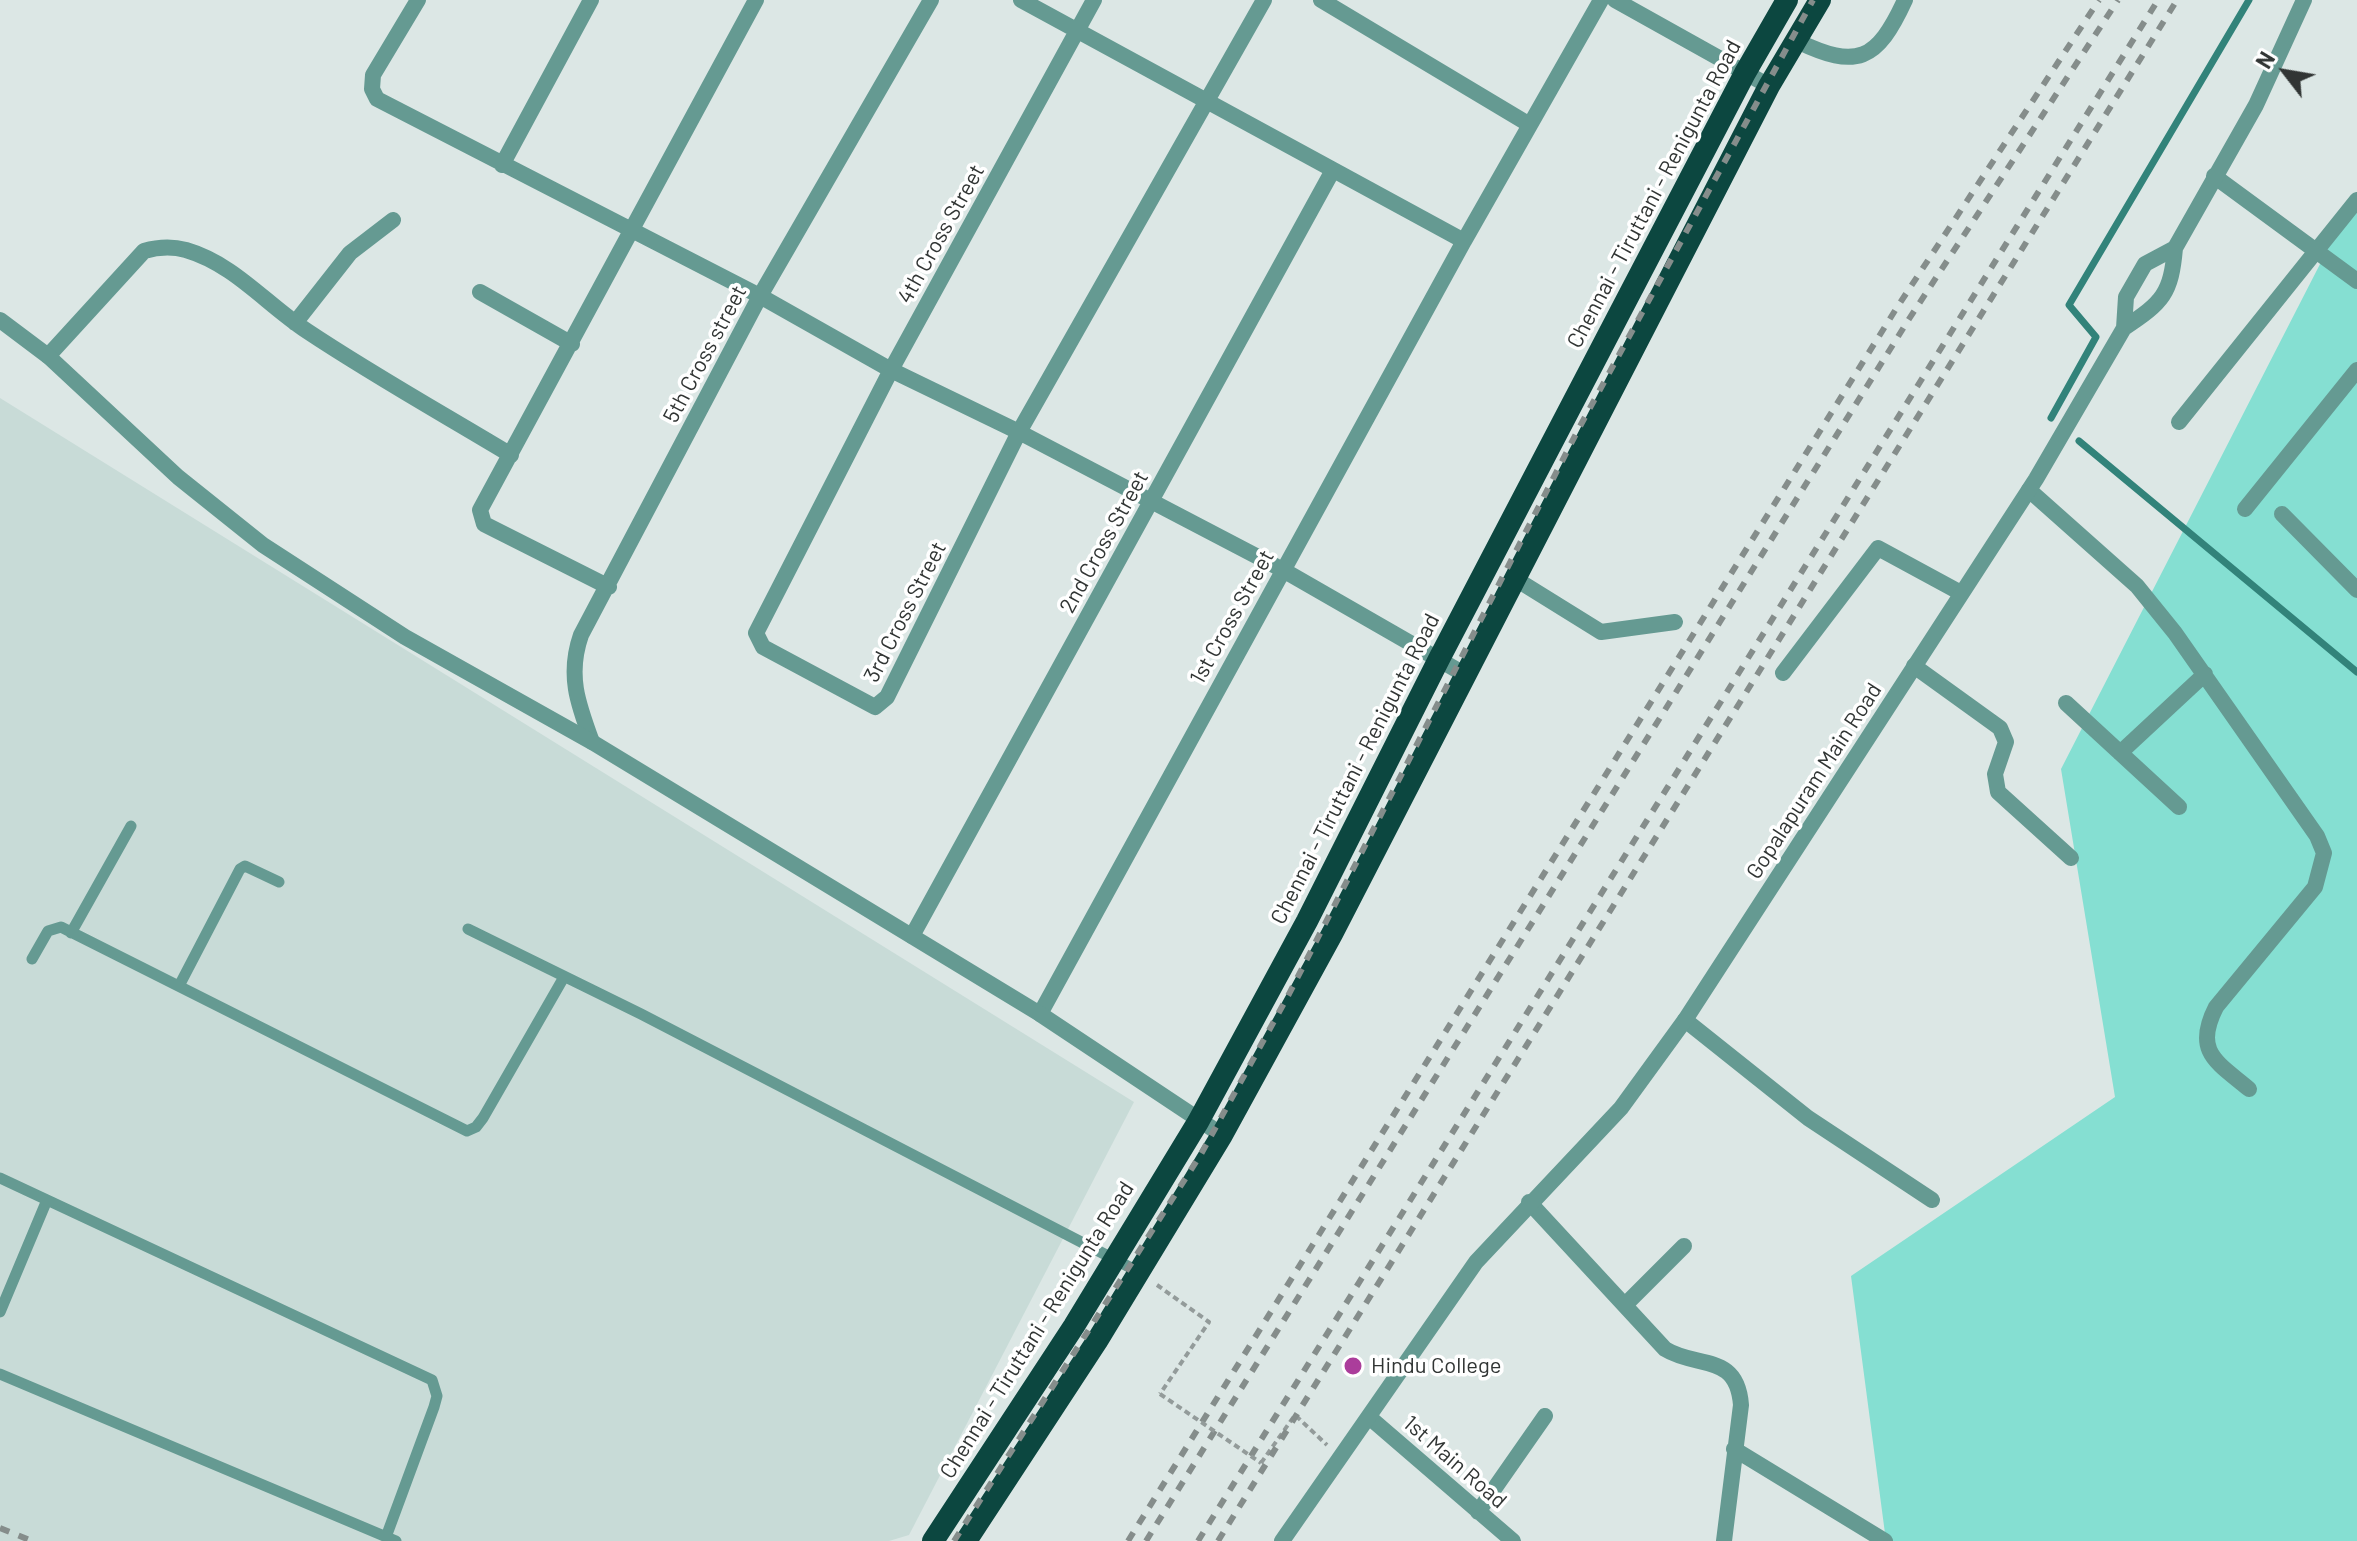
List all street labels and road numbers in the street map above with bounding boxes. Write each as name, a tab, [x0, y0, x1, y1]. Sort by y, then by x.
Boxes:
street label: Chennai - Tiruttani - Renigunta Road	[1561, 36, 1747, 352]
street label: 4th Cross Street	[892, 160, 990, 308]
street label: 5th Cross street	[658, 281, 752, 427]
street label: 2nd Cross Street	[1054, 466, 1154, 618]
street label: 3rd Cross Street	[858, 537, 952, 687]
street label: 1st Cross Street	[1184, 545, 1280, 689]
street label: Chennai - Tiruttani - Renigunta Road	[1265, 609, 1445, 929]
street label: Gopalapuram Main Road	[1741, 678, 1887, 884]
street label: Chennai - Tiruttani - Renigunta Road	[934, 1177, 1140, 1483]
street label: 1st Main Road	[1398, 1410, 1512, 1514]

